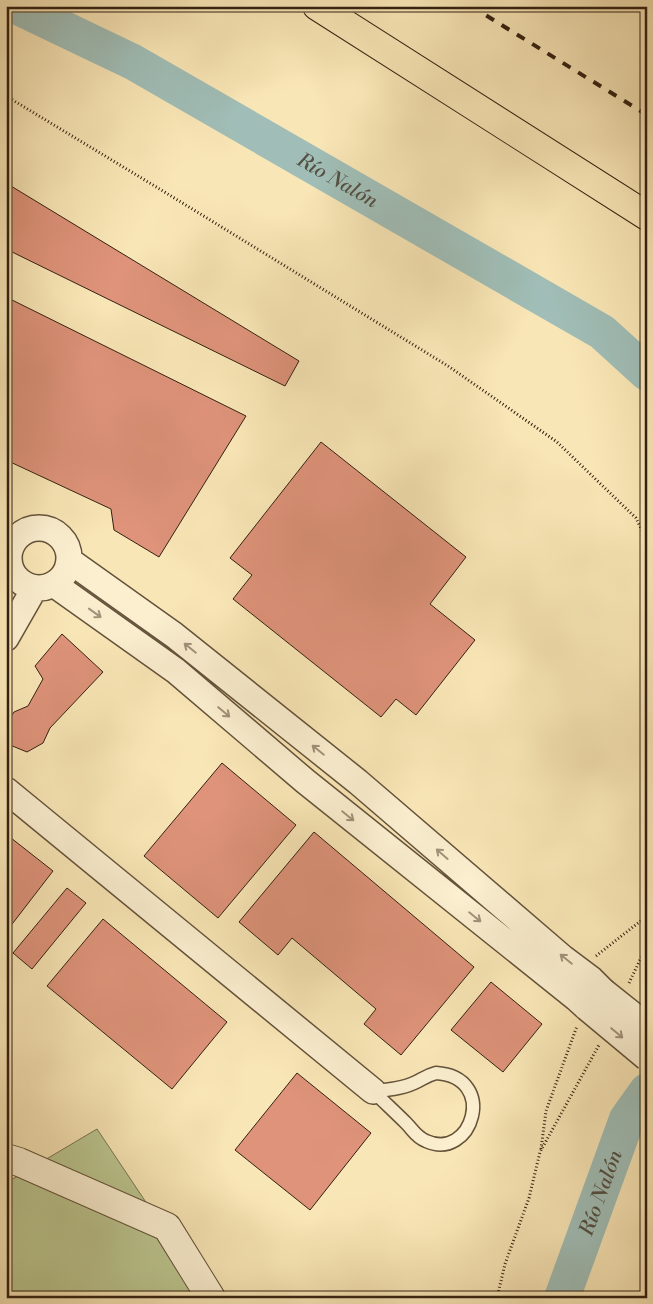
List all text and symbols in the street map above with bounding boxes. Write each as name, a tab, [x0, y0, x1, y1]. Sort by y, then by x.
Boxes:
water label: Río Nalón	[291, 148, 383, 215]
one-way arrow	[88, 608, 102, 618]
one-way arrow	[184, 643, 197, 654]
one-way arrow	[217, 706, 230, 717]
one-way arrow	[311, 744, 324, 755]
one-way arrow	[342, 810, 355, 821]
one-way arrow	[436, 848, 449, 860]
one-way arrow	[469, 912, 482, 923]
one-way arrow	[560, 954, 573, 965]
one-way arrow	[610, 1028, 623, 1039]
water label: Río Nalón	[574, 1146, 629, 1240]

